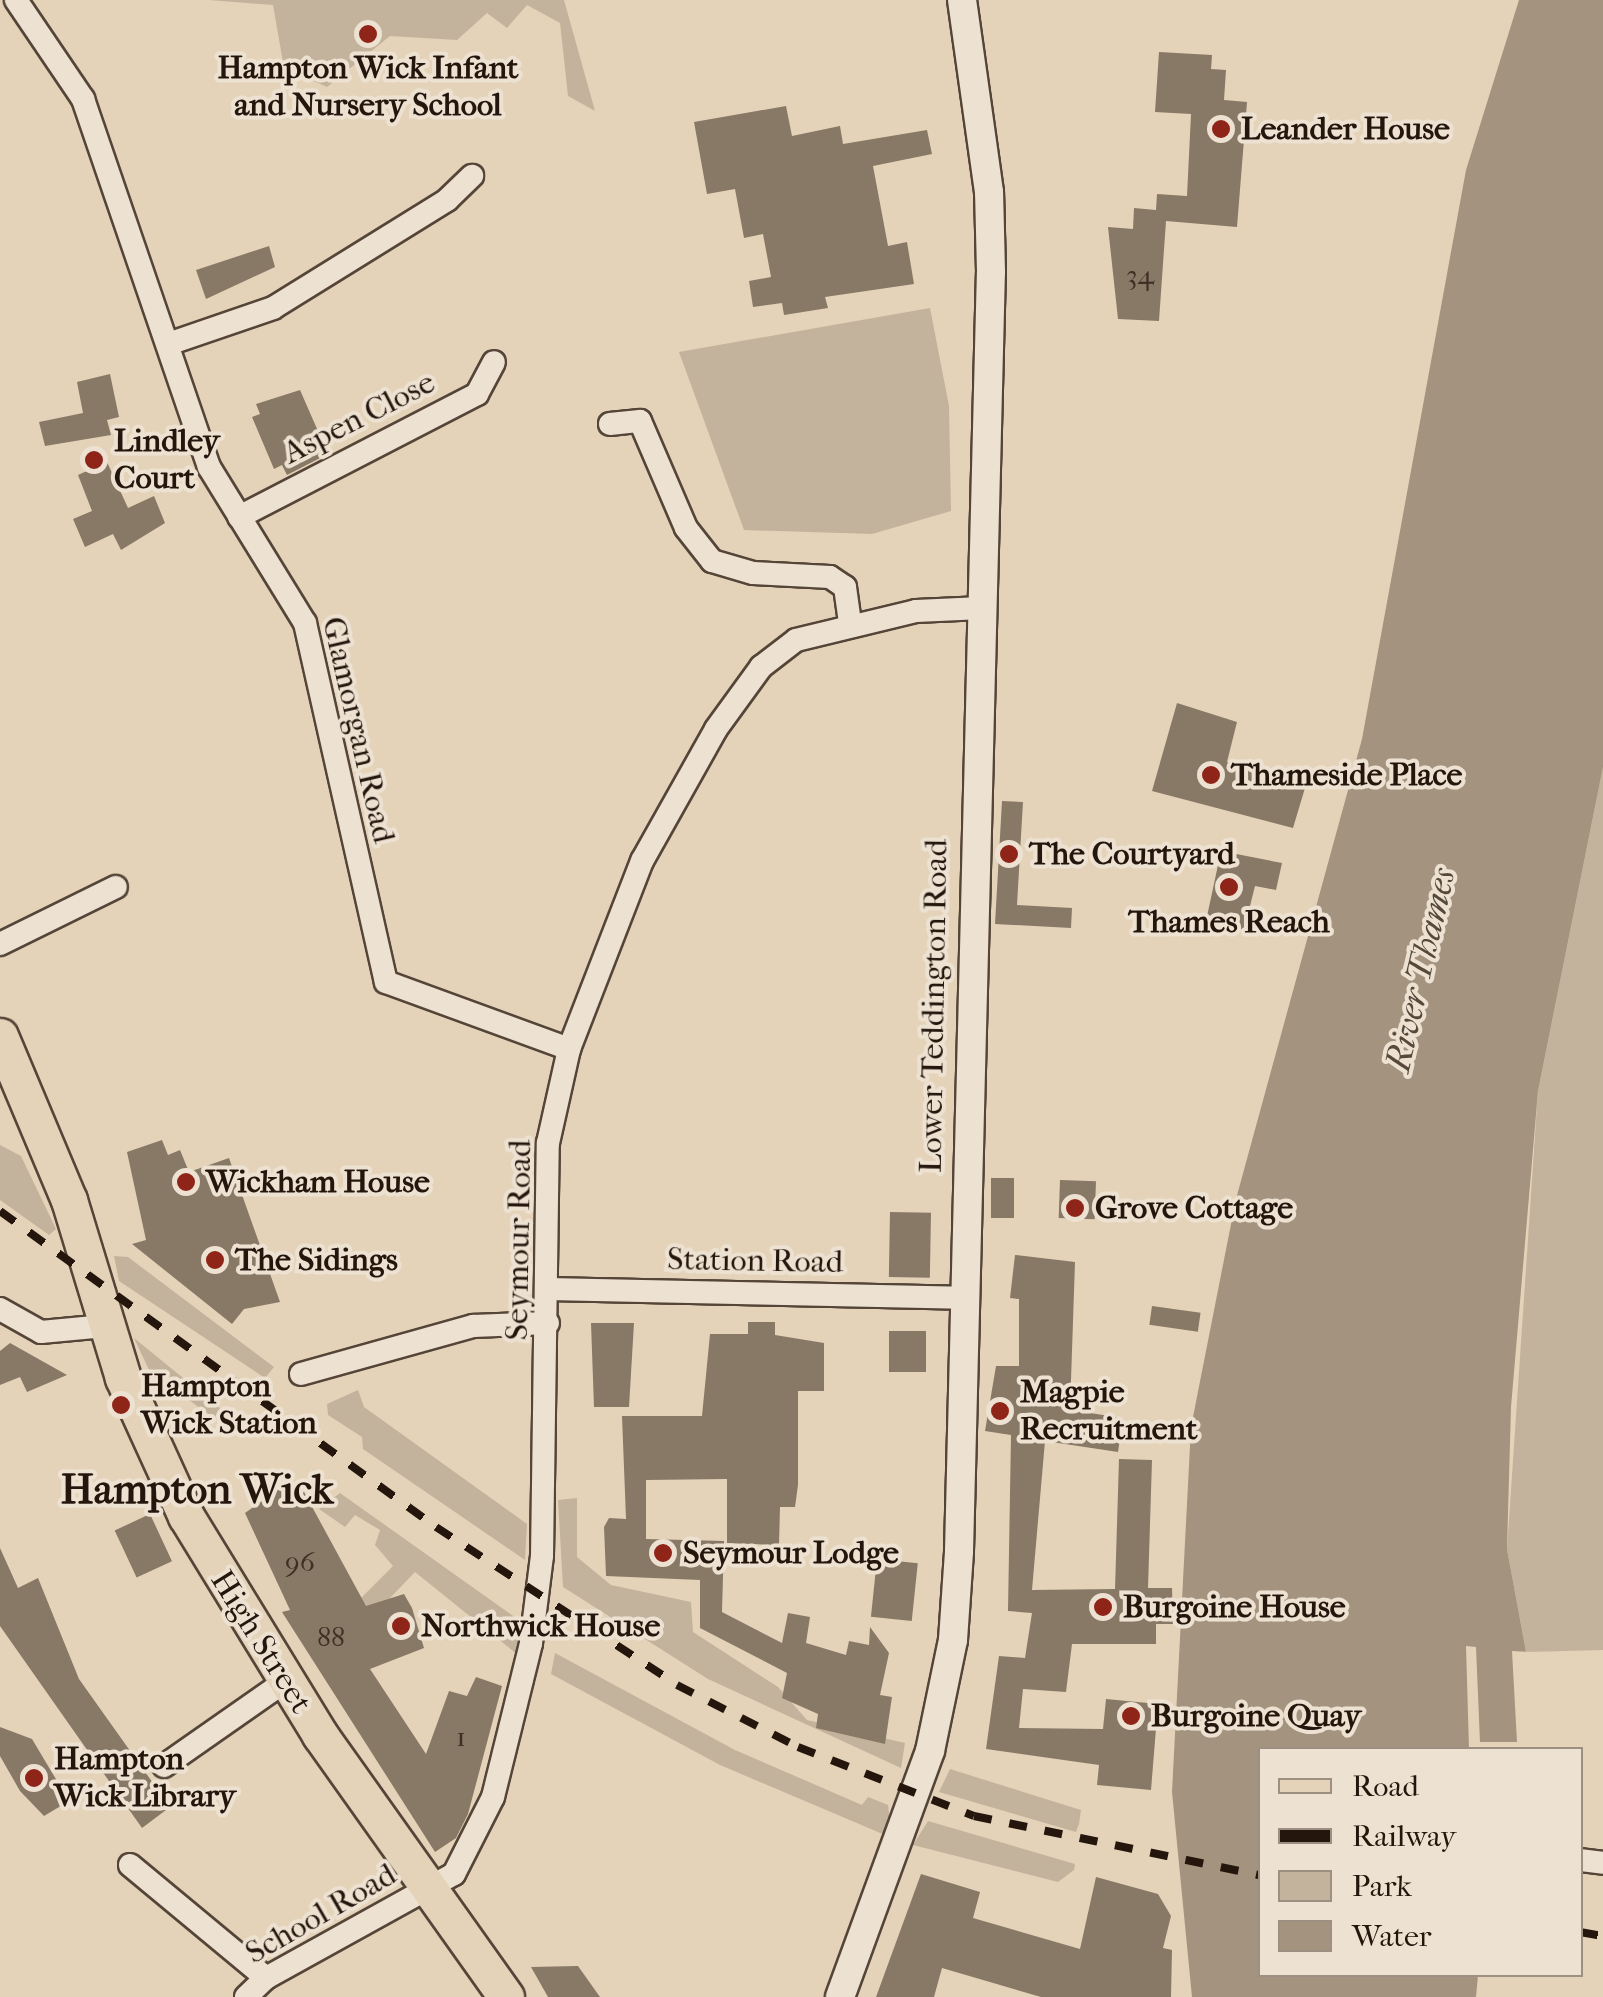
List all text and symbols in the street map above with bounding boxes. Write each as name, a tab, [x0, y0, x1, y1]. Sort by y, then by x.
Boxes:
marker: Hampton Wick Infant and Nursery School	[357, 23, 379, 45]
place label: Hampton Wick Infant and Nursery School	[218, 50, 518, 125]
place label: Leander House	[1241, 110, 1450, 148]
marker: Leander House	[1210, 118, 1232, 140]
house number: 34	[1126, 258, 1154, 292]
street label: Aspen Close	[277, 363, 441, 473]
place label: Lindley Court	[114, 423, 220, 498]
marker: Lindley Court	[83, 449, 105, 471]
street label: Glamorgan Road	[313, 613, 403, 847]
place label: Thameside Place	[1231, 756, 1462, 794]
marker: Thameside Place	[1200, 764, 1222, 786]
place label: The Courtyard	[1029, 835, 1235, 873]
street label: Lower Teddington Road	[912, 839, 956, 1173]
marker: The Courtyard	[998, 843, 1020, 865]
water label: River Thames	[1377, 864, 1465, 1076]
marker: Thames Reach	[1218, 876, 1240, 898]
place label: Thames Reach	[1128, 903, 1330, 941]
street label: Seymour Road	[498, 1139, 540, 1341]
place label: Wickham House	[206, 1163, 430, 1201]
marker: Wickham House	[175, 1171, 197, 1193]
place label: Grove Cottage	[1095, 1189, 1293, 1227]
marker: Grove Cottage	[1064, 1197, 1086, 1219]
street label: Station Road	[667, 1240, 843, 1282]
place label: The Sidings	[235, 1241, 398, 1279]
marker: The Sidings	[204, 1249, 226, 1271]
place label: Hampton Wick Station	[141, 1368, 317, 1443]
place label: Magpie Recruitment	[1020, 1374, 1197, 1449]
marker: Hampton Wick Station	[110, 1394, 132, 1416]
marker: Magpie Recruitment	[989, 1400, 1011, 1422]
district label: Hampton Wick	[61, 1465, 333, 1515]
place label: Seymour Lodge	[683, 1534, 899, 1572]
marker: Seymour Lodge	[652, 1542, 674, 1564]
house number: 96	[285, 1545, 315, 1579]
street label: High Street	[202, 1564, 320, 1720]
place label: Burgoine House	[1123, 1588, 1346, 1626]
marker: Burgoine House	[1092, 1596, 1114, 1618]
place label: Northwick House	[421, 1607, 660, 1645]
marker: Northwick House	[390, 1615, 412, 1637]
house number: 88	[317, 1620, 345, 1654]
place label: Burgoine Quay	[1151, 1697, 1361, 1735]
marker: Burgoine Quay	[1120, 1705, 1142, 1727]
house number: 1	[456, 1720, 466, 1754]
place label: Hampton Wick Library	[54, 1741, 236, 1816]
legend	[1258, 1747, 1583, 1977]
marker: Hampton Wick Library	[23, 1767, 45, 1789]
text: Road	[1352, 1769, 1419, 1804]
text: Railway	[1352, 1819, 1456, 1854]
street label: School Road	[239, 1856, 403, 1972]
text: Park	[1352, 1869, 1412, 1904]
text: Water	[1352, 1919, 1432, 1954]

